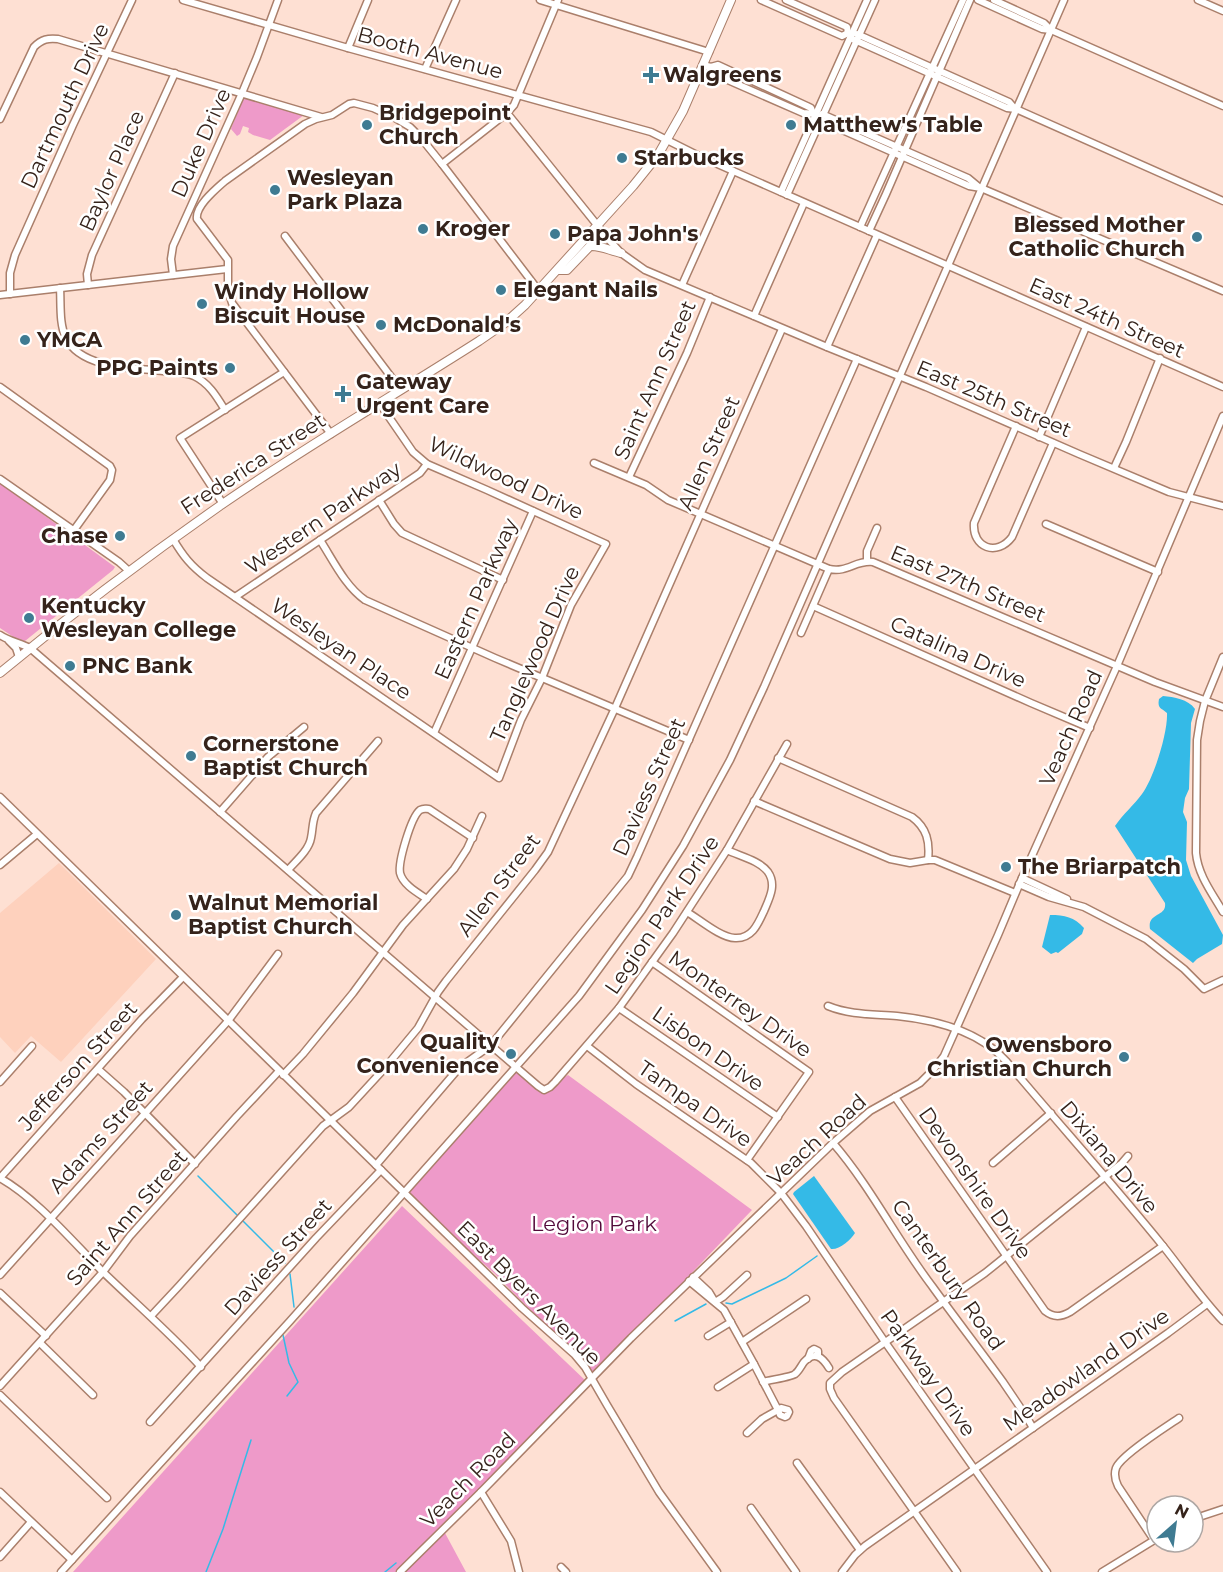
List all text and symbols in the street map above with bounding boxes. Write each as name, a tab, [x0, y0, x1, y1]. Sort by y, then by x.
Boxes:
street label: Dartmouth Drive	[15, 19, 114, 193]
street label: Booth Avenue	[355, 21, 506, 84]
place label: Walgreens	[663, 62, 781, 87]
marker: Walgreens	[644, 68, 658, 82]
street label: Duke Drive	[165, 84, 236, 201]
place label: Bridgepoint Church	[379, 100, 511, 149]
street label: Baylor Place	[74, 107, 149, 235]
place label: Matthew's Table	[803, 112, 983, 137]
marker: Bridgepoint Church	[360, 118, 374, 132]
marker: Matthew's Table	[784, 118, 798, 132]
place label: Starbucks	[634, 145, 744, 170]
marker: Starbucks	[615, 151, 629, 165]
place label: Wesleyan Park Plaza	[287, 165, 403, 214]
marker: Wesleyan Park Plaza	[268, 183, 282, 197]
place label: Blessed Mother Catholic Church	[1009, 212, 1185, 261]
place label: Kroger	[435, 216, 510, 241]
place label: Papa John's	[567, 221, 698, 246]
marker: Kroger	[416, 222, 430, 236]
marker: Papa John's	[548, 227, 562, 241]
marker: Blessed Mother Catholic Church	[1190, 230, 1204, 244]
street label: East 24th Street	[1026, 272, 1189, 363]
place label: Elegant Nails	[513, 277, 658, 302]
place label: Windy Hollow Biscuit House	[214, 279, 369, 328]
marker: Elegant Nails	[494, 283, 508, 297]
street label: Saint Ann Street	[608, 296, 701, 463]
marker: Windy Hollow Biscuit House	[195, 297, 209, 311]
place label: McDonald's	[393, 312, 521, 337]
marker: McDonald's	[374, 318, 388, 332]
place label: YMCA	[36, 327, 103, 352]
marker: YMCA	[18, 333, 32, 347]
place label: PPG Paints	[96, 355, 218, 380]
street label: East 25th Street	[913, 355, 1076, 442]
marker: PPG Paints	[223, 361, 237, 375]
place label: Gateway Urgent Care	[356, 369, 489, 418]
marker: Gateway Urgent Care	[334, 385, 352, 403]
street label: Allen Street	[672, 392, 745, 514]
street label: Frederica Street	[175, 407, 330, 520]
street label: Wildwood Drive	[425, 431, 587, 524]
street label: Western Parkway	[240, 456, 406, 579]
street label: Eastern Parkway	[429, 514, 523, 683]
place label: Chase	[41, 523, 108, 548]
marker: Chase	[113, 529, 127, 543]
street label: East 27th Street	[887, 540, 1050, 628]
street label: Tanglewood Drive	[485, 562, 585, 746]
street label: Wesleyan Place	[266, 592, 416, 705]
place label: Kentucky Wesleyan College	[41, 593, 236, 642]
street label: Catalina Drive	[886, 610, 1030, 693]
marker: Kentucky Wesleyan College	[22, 611, 36, 625]
place label: PNC Bank	[82, 653, 193, 678]
marker: PNC Bank	[63, 659, 77, 673]
street label: Veach Road	[1034, 666, 1107, 790]
street label: Daviess Street	[607, 714, 690, 860]
place label: Cornerstone Baptist Church	[203, 731, 368, 780]
marker: Cornerstone Baptist Church	[184, 749, 198, 763]
street label: Allen Street	[452, 828, 545, 941]
street label: Legion Park Drive	[599, 831, 724, 999]
place label: The Briarpatch	[1018, 854, 1181, 879]
marker: The Briarpatch	[999, 860, 1013, 874]
place label: Walnut Memorial Baptist Church	[188, 890, 378, 939]
marker: Walnut Memorial Baptist Church	[169, 908, 183, 922]
street label: Monterrey Drive	[664, 945, 817, 1062]
street label: Jefferson Street	[12, 996, 142, 1136]
street label: Lisbon Drive	[648, 1001, 769, 1096]
place label: Quality Convenience	[356, 1029, 499, 1078]
place label: Owensboro Christian Church	[927, 1032, 1112, 1081]
marker: Quality Convenience	[504, 1047, 518, 1061]
marker: Owensboro Christian Church	[1117, 1050, 1131, 1064]
street label: Tampa Drive	[634, 1055, 757, 1152]
street label: Adams Street	[43, 1075, 158, 1198]
street label: Veach Road	[762, 1089, 871, 1191]
street label: Dixiana Drive	[1055, 1095, 1164, 1218]
street label: Devonshire Drive	[914, 1102, 1037, 1263]
street label: Saint Ann Street	[61, 1145, 192, 1291]
street label: Daviess Street	[219, 1193, 337, 1320]
street label: Canterbury Road	[887, 1194, 1010, 1355]
park label: Legion Park	[531, 1211, 657, 1236]
street label: East Byers Avenue	[452, 1215, 607, 1370]
street label: Meadowland Drive	[998, 1303, 1174, 1436]
street label: Parkway Drive	[875, 1304, 981, 1441]
street label: Veach Road	[415, 1427, 521, 1533]
north arrow	[1145, 1494, 1205, 1554]
text: N	[1172, 1500, 1192, 1523]

